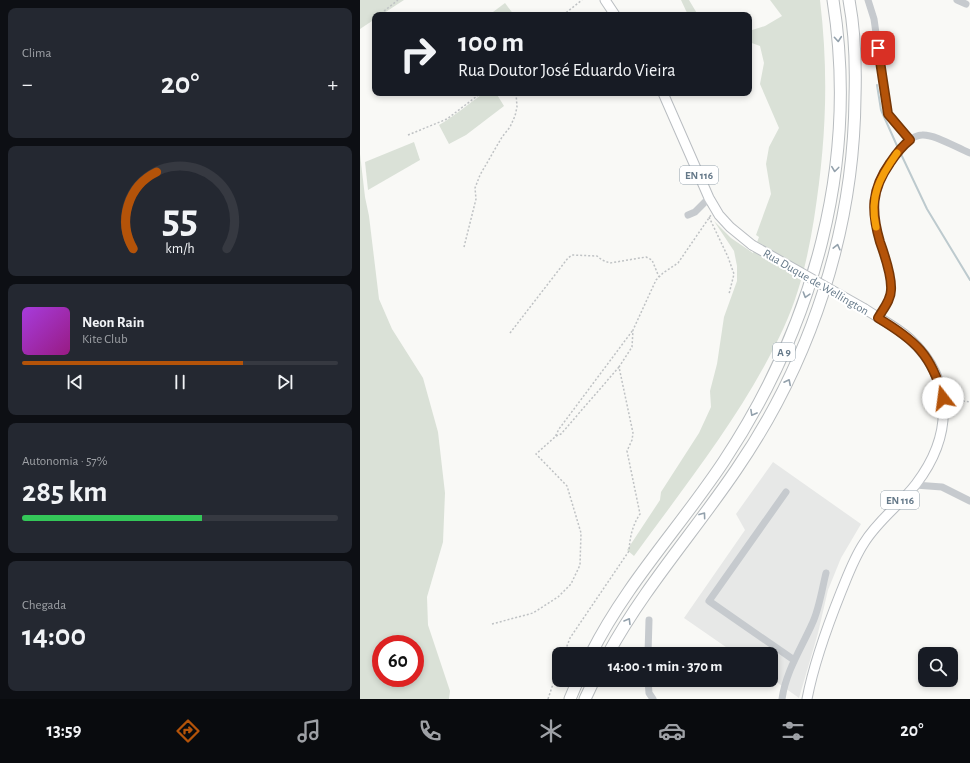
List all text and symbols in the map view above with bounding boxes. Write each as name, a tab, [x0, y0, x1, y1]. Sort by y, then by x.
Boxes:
icon: right	[392, 28, 444, 80]
text: 100 m	[458, 29, 524, 57]
pin	[861, 31, 895, 65]
one-way arrow	[833, 36, 842, 42]
icon: arrive	[867, 37, 889, 59]
text: Clima	[22, 47, 52, 60]
text: Rua Doutor José Eduardo Vieira	[458, 62, 676, 80]
text: 20°	[161, 69, 199, 99]
text: −	[22, 73, 33, 95]
text: +	[327, 73, 338, 95]
one-way arrow	[831, 165, 840, 172]
road number: EN 116	[680, 166, 718, 184]
text: 55	[162, 199, 198, 240]
text: km/h	[165, 242, 195, 256]
one-way arrow	[832, 243, 840, 250]
street label: Rua Duque de Wellington	[761, 247, 871, 317]
one-way arrow	[802, 291, 811, 298]
text: Neon Rain	[82, 315, 144, 330]
text: Kite Club	[82, 333, 128, 346]
road number: A 9	[773, 343, 795, 361]
icon: previous	[64, 371, 86, 393]
icon: pause	[169, 371, 191, 393]
icon: next	[274, 371, 296, 393]
position arrow	[922, 377, 964, 419]
one-way arrow	[783, 379, 791, 386]
one-way arrow	[751, 409, 758, 417]
text: Autonomia · 57%	[22, 455, 107, 468]
text: 285 km	[22, 477, 107, 507]
road number: EN 116	[881, 491, 919, 509]
one-way arrow	[699, 512, 706, 519]
text: Chegada	[22, 599, 66, 612]
one-way arrow	[623, 618, 630, 625]
text: 14:00	[22, 621, 86, 651]
speed limit sign: 60	[372, 635, 424, 687]
map controls	[918, 647, 958, 687]
button: search	[918, 647, 958, 687]
text: 14:00 · 1 min · 370 m	[608, 659, 722, 674]
icon: directions	[174, 717, 202, 745]
icon: music	[295, 717, 323, 745]
icon: phone	[416, 717, 444, 745]
icon: climate	[537, 717, 565, 745]
icon: car	[658, 717, 686, 745]
icon: filters	[779, 717, 807, 745]
text: 13:59	[47, 722, 81, 740]
text: 20°	[900, 722, 923, 740]

